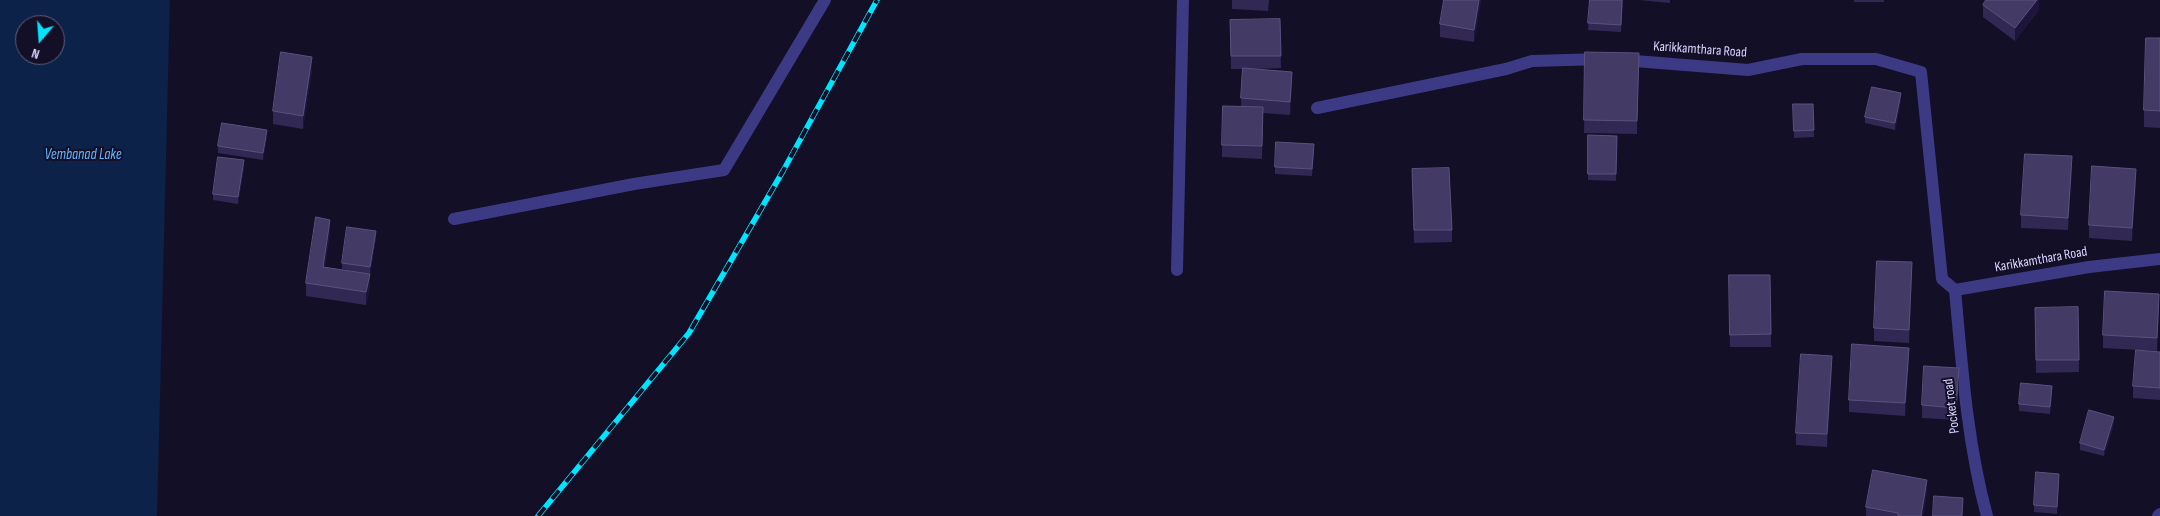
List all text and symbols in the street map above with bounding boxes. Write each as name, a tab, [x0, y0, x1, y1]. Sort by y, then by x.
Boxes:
north arrow	[15, 15, 65, 65]
street label: Karikkamthara Road	[1653, 38, 1747, 62]
text: N	[29, 45, 42, 63]
water label: Vembanad Lake	[45, 146, 121, 164]
street label: Karikkamthara Road	[1993, 244, 2089, 276]
street label: Pocket road	[1940, 378, 1964, 434]

